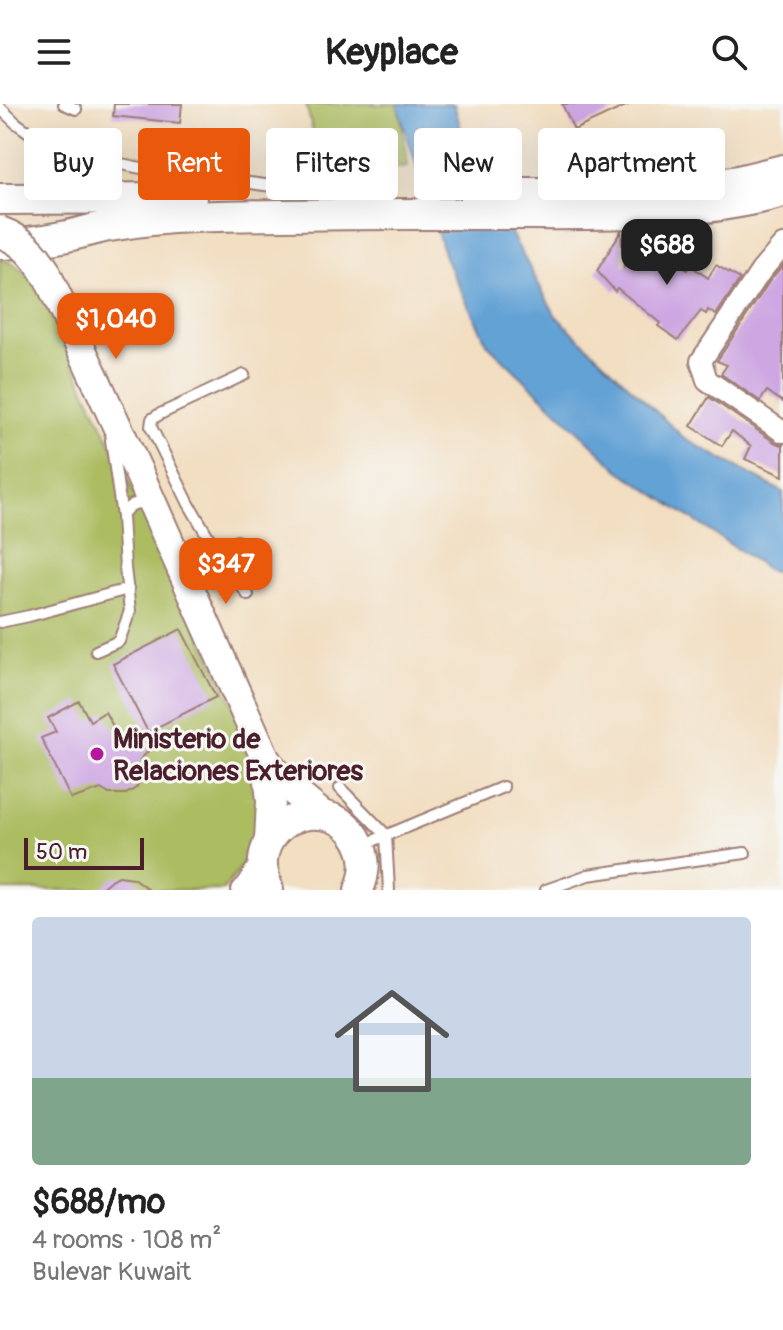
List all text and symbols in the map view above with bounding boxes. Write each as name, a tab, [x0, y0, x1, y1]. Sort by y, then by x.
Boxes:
icon: menu	[32, 30, 76, 74]
text: Keyplace	[325, 30, 458, 75]
icon: search	[707, 30, 751, 74]
chip: Buy	[24, 128, 122, 200]
chip: Rent	[138, 128, 250, 200]
chip: Filters	[266, 128, 398, 200]
chip: New	[414, 128, 522, 200]
chip: Apartment	[538, 128, 725, 200]
pin: $688	[620, 219, 714, 287]
text: $688	[639, 229, 695, 261]
pin: $1,040	[51, 293, 181, 361]
text: $1,040	[75, 303, 157, 335]
pin: $347	[179, 538, 273, 606]
text: $347	[197, 548, 255, 580]
place label: Ministerio de Relaciones Exteriores	[113, 722, 363, 789]
marker: Ministerio de Relaciones Exteriores	[88, 745, 106, 763]
scale bar	[24, 834, 144, 870]
text: 50 m	[36, 838, 87, 866]
icon: home	[320, 969, 464, 1113]
text: $688/mo	[32, 1181, 165, 1224]
text: 4 rooms · 108 m²	[32, 1224, 221, 1256]
text: Bulevar Kuwait	[32, 1256, 191, 1288]

